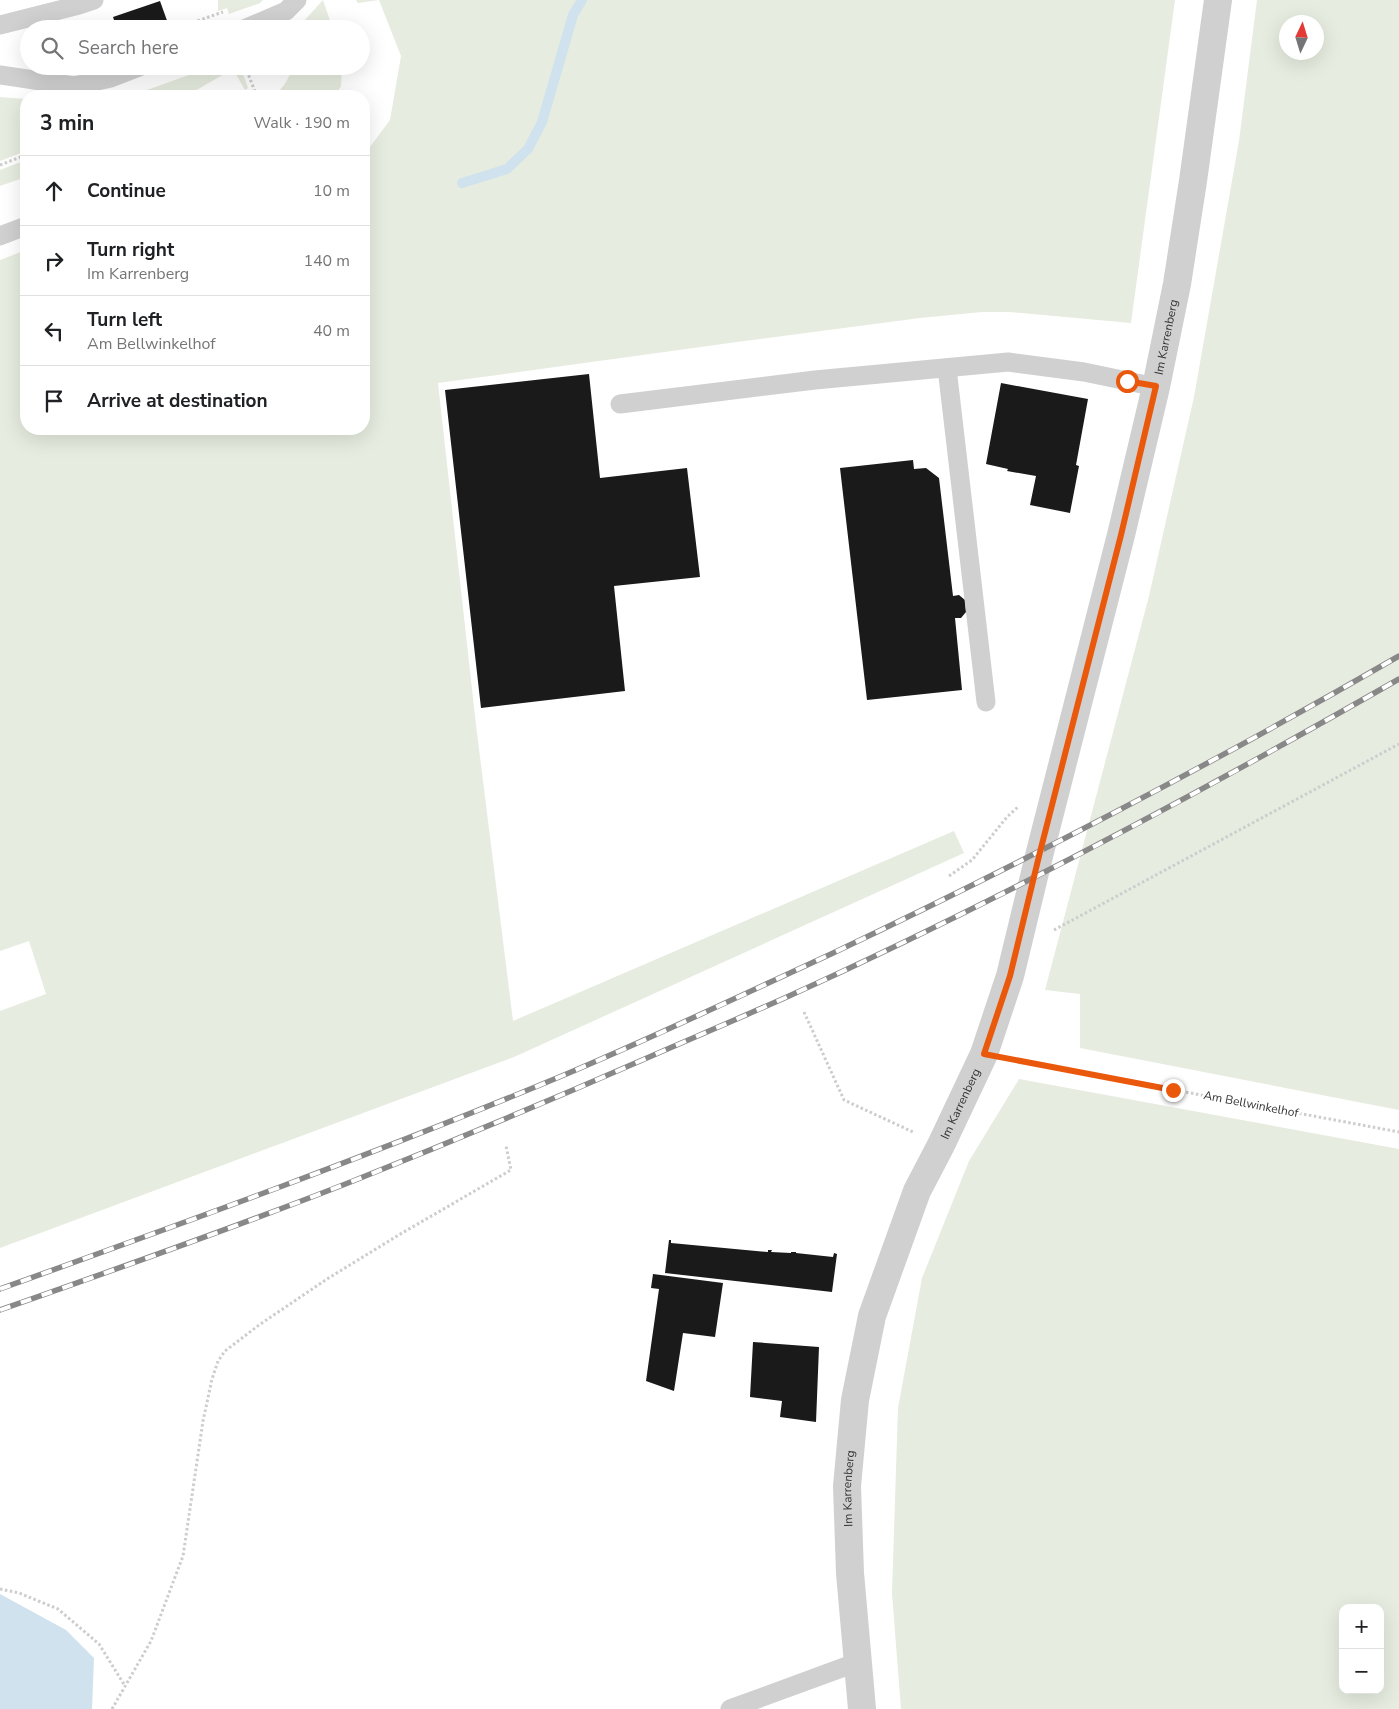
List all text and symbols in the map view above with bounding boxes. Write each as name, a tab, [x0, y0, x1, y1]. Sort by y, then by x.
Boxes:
north arrow	[1279, 15, 1324, 60]
search box	[20, 20, 370, 75]
icon: search	[38, 34, 66, 62]
text: Search here	[78, 35, 179, 61]
text: 3 min	[40, 109, 94, 137]
text: Walk · 190 m	[254, 112, 350, 134]
icon: ahead	[40, 177, 68, 205]
text: Continue	[87, 178, 166, 204]
text: 10 m	[313, 180, 350, 202]
text: Turn right	[87, 237, 174, 263]
icon: right	[40, 247, 68, 275]
text: 140 m	[303, 250, 350, 272]
text: Im Karrenberg	[87, 263, 189, 285]
street label: Im Karrenberg	[1151, 298, 1182, 376]
text: Turn left	[87, 307, 162, 333]
icon: left	[40, 317, 68, 345]
text: 40 m	[313, 320, 350, 342]
text: Am Bellwinkelhof	[87, 333, 216, 355]
route start	[1116, 370, 1139, 393]
icon: arrive	[40, 387, 68, 415]
text: Arrive at destination	[87, 388, 268, 414]
street label: Im Karrenberg	[937, 1066, 984, 1142]
route end	[1162, 1079, 1185, 1102]
street label: Am Bellwinkelhof	[1202, 1087, 1301, 1121]
street label: Im Karrenberg	[839, 1450, 858, 1527]
map controls	[1339, 1604, 1384, 1694]
button: +	[1339, 1604, 1384, 1649]
button: −	[1339, 1649, 1384, 1694]

